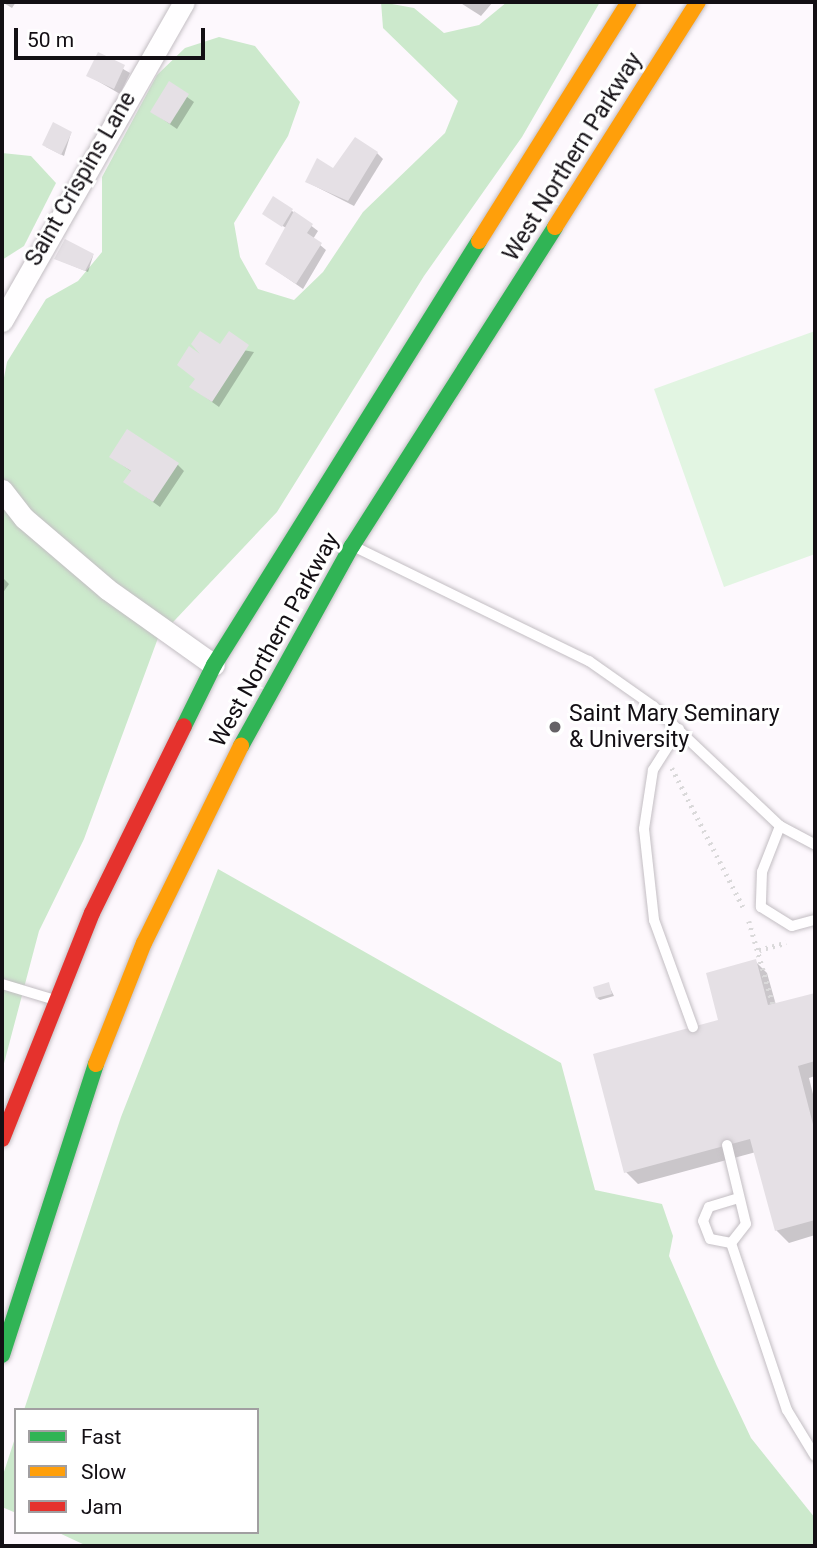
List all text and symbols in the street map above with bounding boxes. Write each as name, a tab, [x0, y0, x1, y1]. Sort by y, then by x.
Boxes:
scale bar	[18, 14, 208, 58]
text: 50 m	[27, 28, 74, 52]
street label: West Northern Parkway	[498, 48, 648, 266]
street label: Saint Crispins Lane	[20, 87, 142, 271]
street label: West Northern Parkway	[205, 528, 345, 752]
place label: Saint Mary Seminary & University	[569, 700, 780, 754]
marker: Saint Mary Seminary & University	[547, 719, 563, 735]
legend	[14, 1408, 259, 1534]
text: Fast	[81, 1425, 121, 1449]
text: Slow	[81, 1460, 126, 1484]
text: Jam	[81, 1495, 122, 1519]

